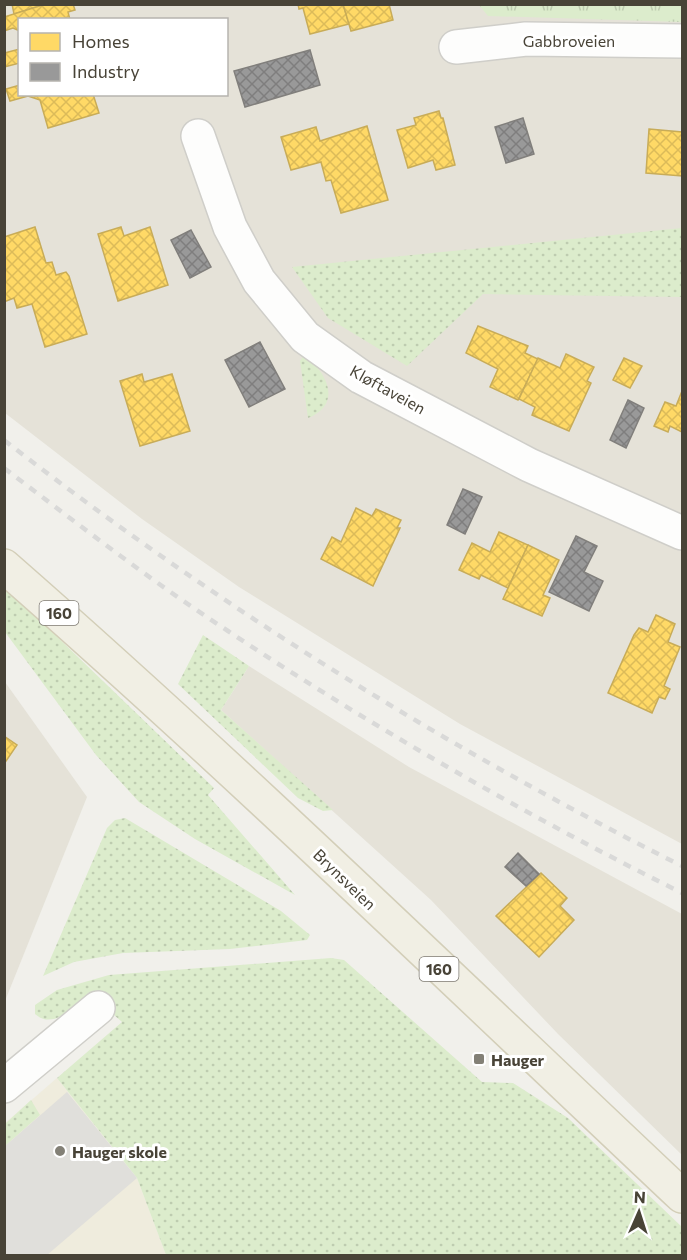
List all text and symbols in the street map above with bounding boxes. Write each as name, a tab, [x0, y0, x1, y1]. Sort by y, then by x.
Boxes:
legend	[18, 18, 228, 96]
text: Homes	[72, 30, 130, 52]
street label: Gabbroveien	[523, 31, 615, 50]
text: Industry	[72, 60, 140, 82]
street label: Kløftaveien	[347, 360, 429, 418]
road number: 160	[40, 601, 78, 625]
street label: Brynsveien	[310, 845, 380, 913]
road number: 160	[420, 957, 458, 981]
place label: Hauger	[491, 1050, 545, 1069]
marker: Hauger	[472, 1052, 486, 1066]
place label: Hauger skole	[72, 1142, 167, 1161]
marker: Hauger skole	[53, 1144, 67, 1158]
north arrow	[609, 1182, 669, 1242]
text: N	[633, 1187, 646, 1206]

